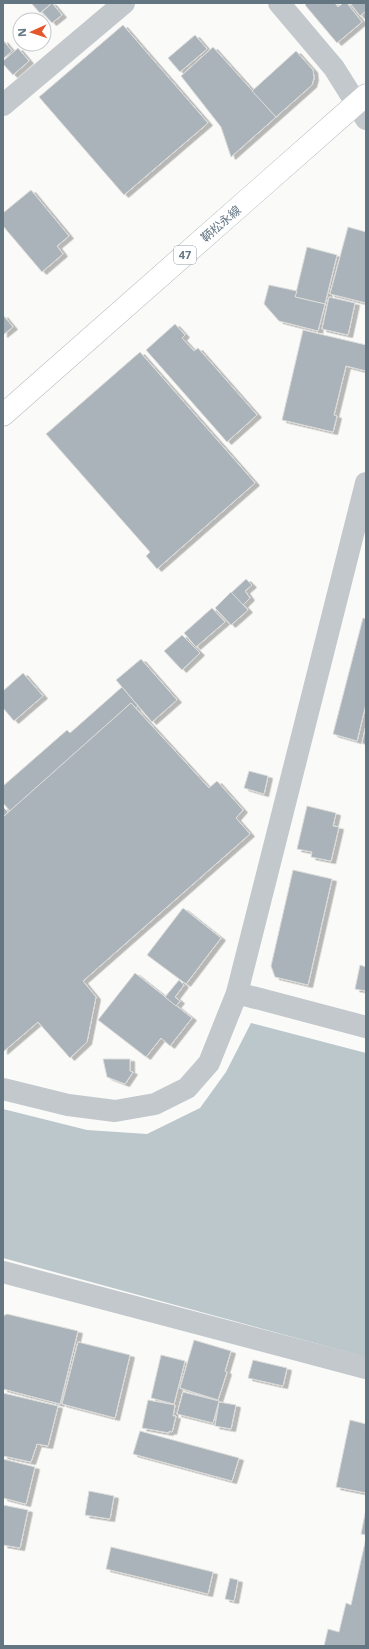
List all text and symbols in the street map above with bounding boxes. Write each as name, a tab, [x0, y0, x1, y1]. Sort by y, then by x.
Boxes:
north arrow	[12, 12, 52, 52]
text: N	[14, 28, 29, 37]
street label: 鞆松永線	[197, 201, 244, 246]
road number: 47	[174, 246, 196, 264]

